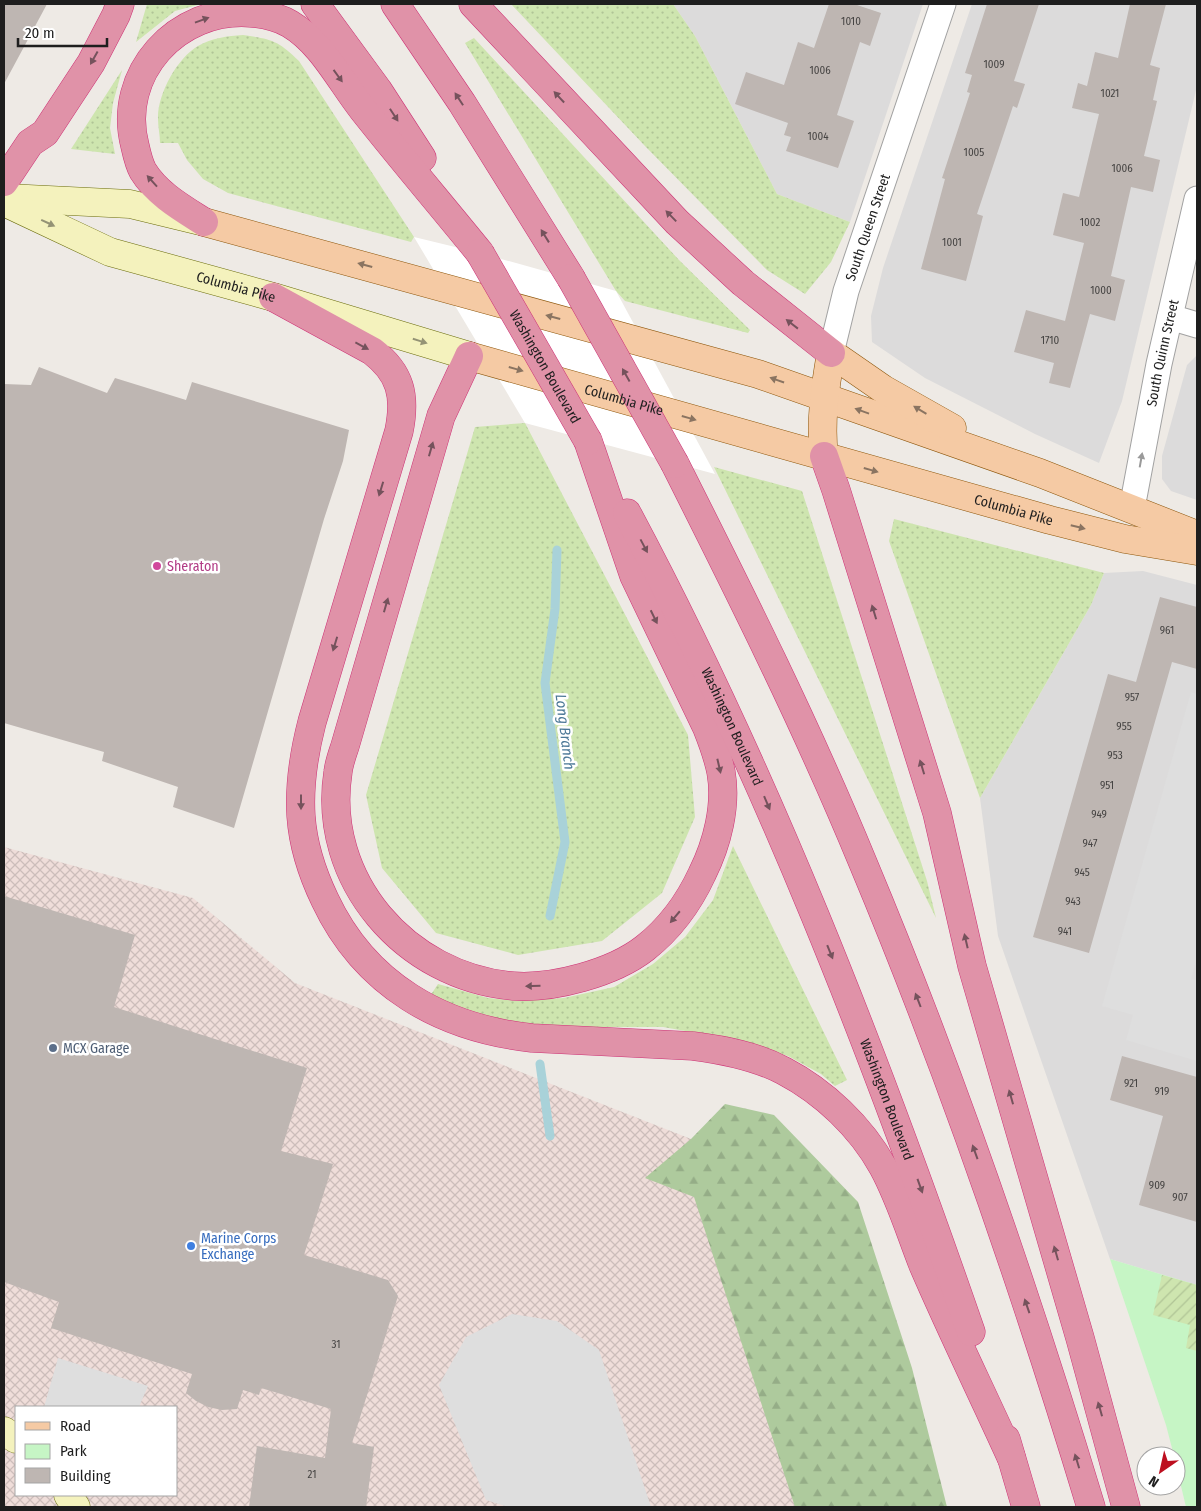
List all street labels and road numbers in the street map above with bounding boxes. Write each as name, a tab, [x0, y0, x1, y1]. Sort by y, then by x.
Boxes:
street label: South Queen Street	[842, 171, 894, 283]
street label: Columbia Pike	[194, 268, 278, 306]
street label: South Quinn Street	[1143, 297, 1183, 408]
street label: Washington Boulevard	[506, 307, 584, 427]
street label: Columbia Pike	[582, 381, 665, 419]
street label: Columbia Pike	[972, 491, 1055, 529]
street label: Washington Boulevard	[697, 665, 766, 788]
street label: Washington Boulevard	[856, 1037, 917, 1162]

